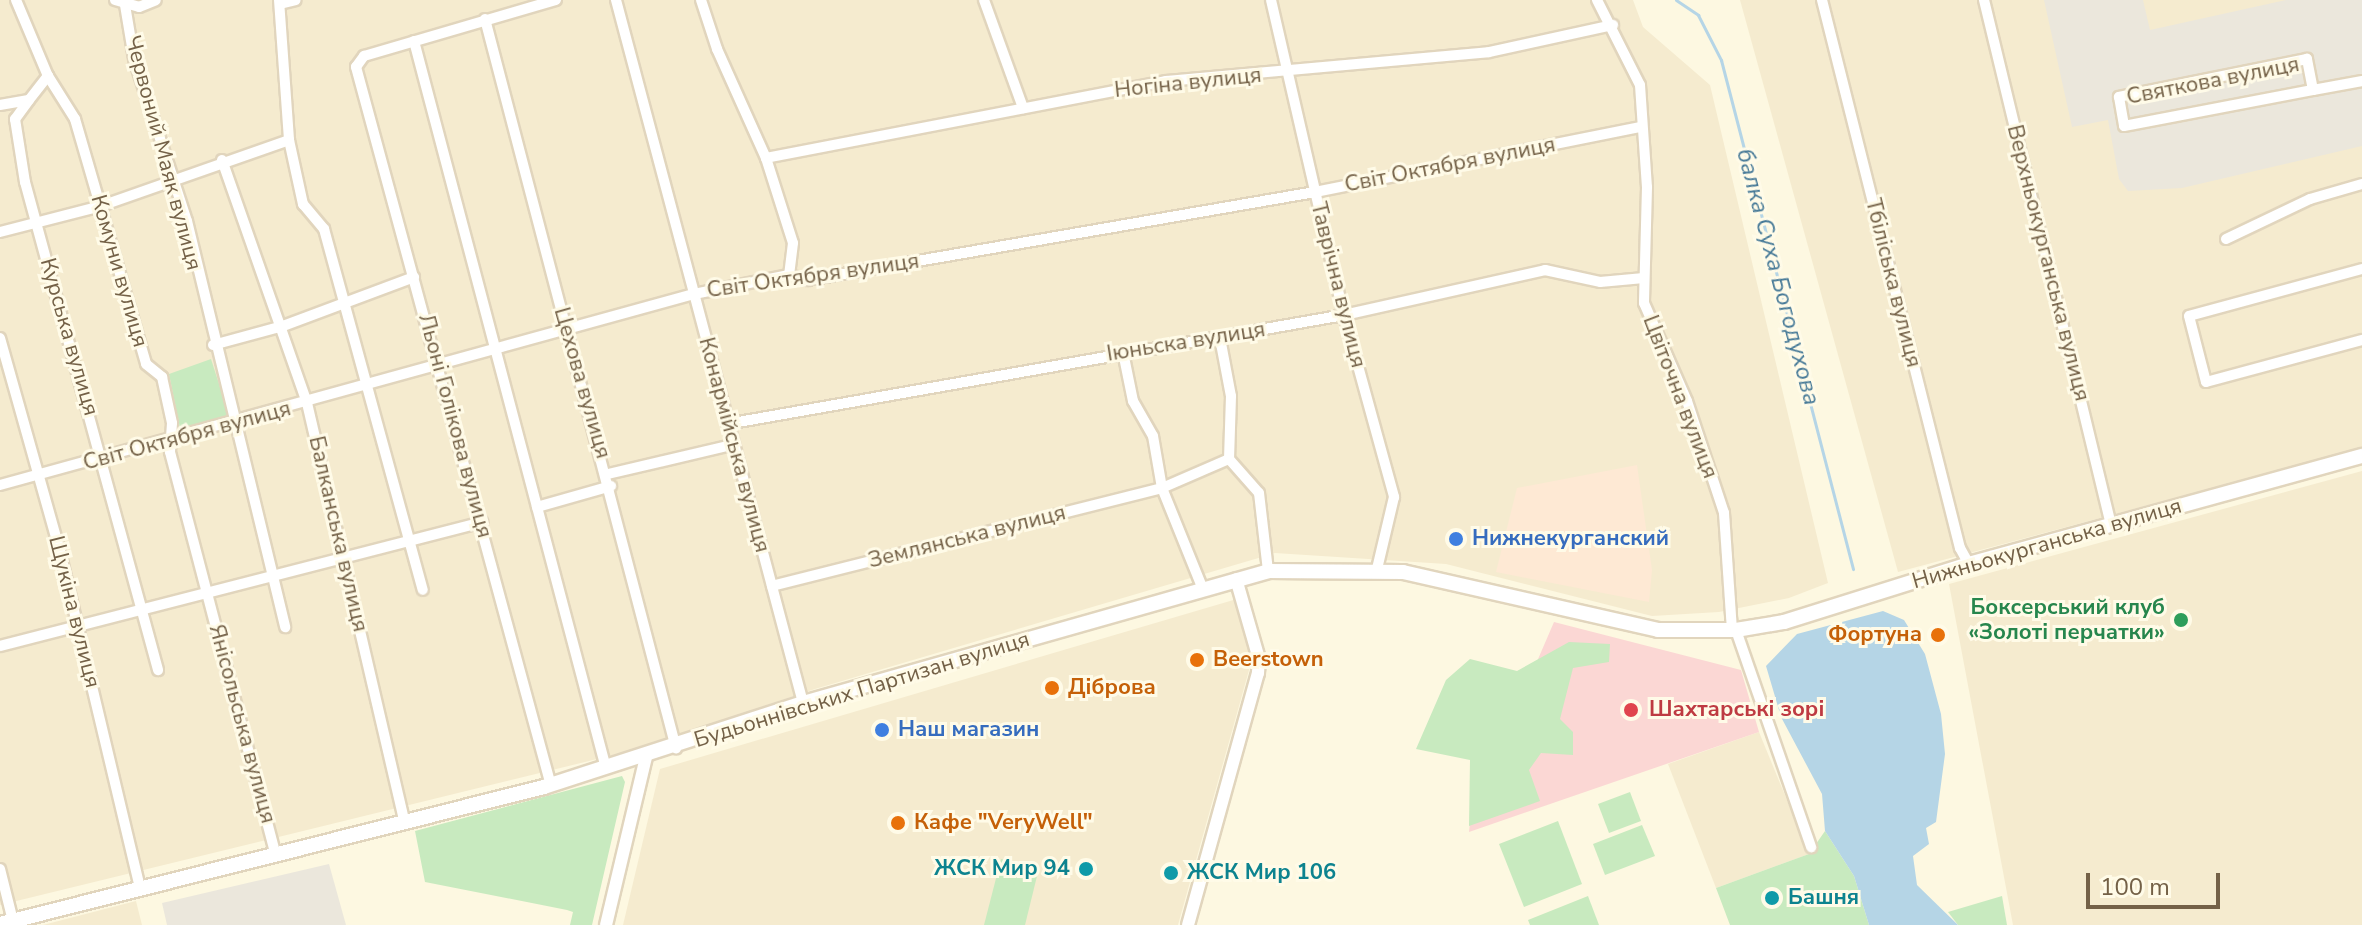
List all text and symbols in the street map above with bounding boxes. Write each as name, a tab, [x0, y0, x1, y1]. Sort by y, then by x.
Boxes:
street label: Червоний Маяк вулиця	[119, 33, 207, 273]
street label: Святкова вулиця	[2124, 51, 2302, 111]
street label: Ногіна вулиця	[1113, 62, 1263, 104]
street label: Верхньокурганська вулиця	[2001, 122, 2095, 404]
street label: Світ Октября вулиця	[1342, 132, 1558, 198]
water label: балка Суха Богодухова	[1730, 146, 1826, 408]
street label: Комуни вулиця	[85, 192, 153, 350]
street label: Тбіліська вулиця	[1859, 196, 1927, 370]
street label: Таврічна вулиця	[1305, 199, 1371, 371]
street label: Світ Октября вулиця	[705, 248, 921, 304]
street label: Курська вулиця	[34, 255, 104, 419]
street label: Цехова вулиця	[548, 304, 616, 462]
street label: Льоні Голікова вулиця	[412, 311, 498, 541]
street label: Цвiточна вулиця	[1637, 312, 1723, 482]
street label: Iюньска вулиця	[1105, 316, 1267, 368]
street label: Конармійська вулиця	[693, 335, 775, 555]
street label: Світ Октября вулиця	[80, 396, 294, 476]
street label: Балканська вулиця	[303, 434, 373, 634]
street label: Нижньокурганська вулиця	[1909, 493, 2185, 595]
street label: Землянська вулиця	[866, 500, 1068, 574]
place label: Нижнекурганский	[1472, 526, 1669, 552]
marker: Нижнекурганский	[1447, 530, 1465, 548]
street label: Щукіна вулиця	[42, 533, 106, 691]
place label: Боксерський клуб «Золоті перчатки»	[1968, 594, 2165, 646]
marker: Боксерський клуб «Золоті перчатки»	[2172, 611, 2190, 629]
street label: Янісольська вулиця	[203, 622, 281, 826]
place label: Фортуна	[1828, 622, 1922, 648]
street label: Будьоннівських Партизан вулиця	[691, 626, 1033, 754]
marker: Фортуна	[1929, 626, 1947, 644]
place label: Beerstown	[1213, 647, 1324, 673]
marker: Beerstown	[1188, 651, 1206, 669]
place label: Діброва	[1068, 675, 1156, 701]
marker: Діброва	[1043, 679, 1061, 697]
place label: Шахтарські зорі	[1649, 697, 1824, 723]
marker: Шахтарські зорі	[1620, 699, 1642, 721]
place label: Наш магазин	[898, 717, 1039, 743]
marker: Наш магазин	[873, 721, 891, 739]
place label: Кафе "VeryWell"	[914, 810, 1093, 836]
marker: Кафе "VeryWell"	[889, 814, 907, 832]
place label: ЖСК Мир 94	[934, 856, 1070, 882]
scale bar	[2090, 857, 2224, 907]
marker: ЖСК Мир 94	[1077, 860, 1095, 878]
place label: ЖСК Мир 106	[1187, 860, 1336, 886]
marker: ЖСК Мир 106	[1162, 864, 1180, 882]
text: 100 m	[2100, 871, 2170, 903]
place label: Башня	[1788, 885, 1859, 911]
marker: Башня	[1763, 889, 1781, 907]

